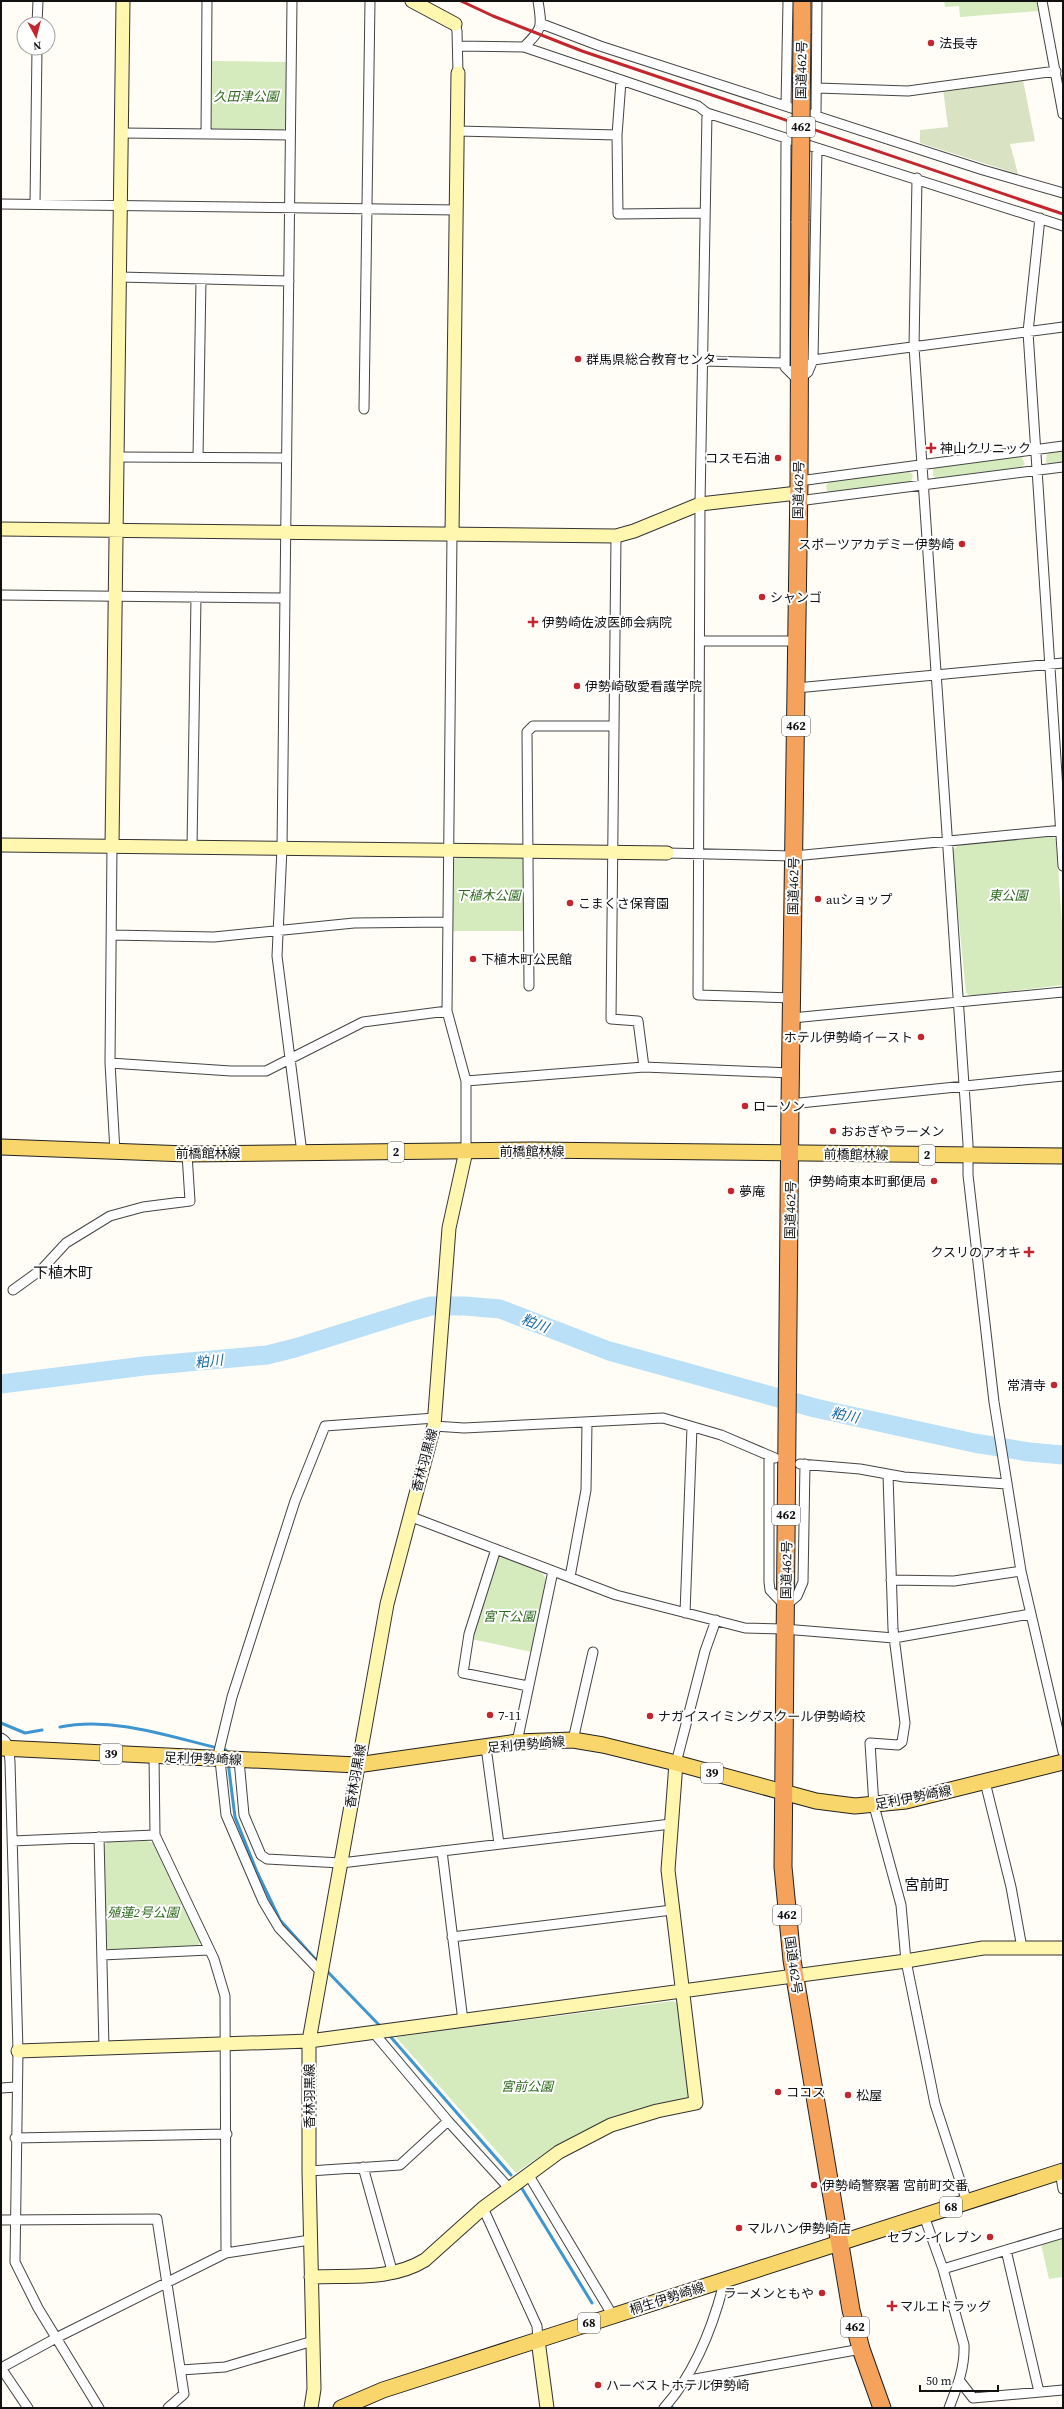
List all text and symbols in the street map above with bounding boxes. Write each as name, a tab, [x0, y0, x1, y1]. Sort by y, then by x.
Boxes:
north arrow	[16, 16, 56, 56]
place label: 法長寺	[939, 35, 978, 52]
text: N	[32, 37, 42, 53]
marker: 法長寺	[926, 38, 936, 48]
street label: 国道462号	[792, 41, 811, 99]
park label: 久田津公園	[213, 88, 280, 105]
road number: 462	[787, 117, 815, 137]
place label: 群馬県総合教育センター	[586, 351, 729, 368]
marker: 群馬県総合教育センター	[573, 354, 583, 364]
place label: 神山クリニック	[940, 440, 1031, 457]
marker: 神山クリニック	[925, 442, 937, 454]
place label: コスモ石油	[705, 450, 770, 467]
marker: コスモ石油	[773, 453, 783, 463]
street label: 国道462号	[789, 461, 808, 519]
place label: スポーツアカデミー伊勢崎	[798, 536, 954, 553]
marker: スポーツアカデミー伊勢崎	[957, 539, 967, 549]
place label: シャンゴ	[770, 589, 822, 606]
marker: シャンゴ	[757, 592, 767, 602]
place label: 伊勢崎佐波医師会病院	[542, 614, 672, 631]
marker: 伊勢崎佐波医師会病院	[527, 616, 539, 628]
place label: 伊勢崎敬愛看護学院	[585, 678, 702, 695]
marker: 伊勢崎敬愛看護学院	[572, 681, 582, 691]
road number: 462	[782, 716, 810, 736]
street label: 国道462号	[784, 857, 803, 915]
park label: 下植木公園	[455, 887, 522, 904]
park label: 東公園	[988, 887, 1029, 904]
place label: auショップ	[826, 891, 892, 908]
marker: auショップ	[813, 894, 823, 904]
place label: こまくさ保育園	[578, 895, 669, 912]
marker: こまくさ保育園	[565, 898, 575, 908]
place label: 下植木町公民館	[481, 951, 572, 968]
marker: 下植木町公民館	[468, 954, 478, 964]
place label: ホテル伊勢崎イースト	[784, 1029, 913, 1046]
marker: ホテル伊勢崎イースト	[916, 1032, 926, 1042]
place label: ローソン	[753, 1098, 805, 1115]
marker: ローソン	[740, 1101, 750, 1111]
place label: おおぎやラーメン	[841, 1123, 944, 1140]
marker: おおぎやラーメン	[828, 1126, 838, 1136]
road number: 2	[388, 1142, 404, 1162]
street label: 前橋館林線	[499, 1143, 565, 1160]
street label: 前橋館林線	[175, 1145, 241, 1162]
street label: 前橋館林線	[823, 1145, 889, 1164]
road number: 2	[919, 1145, 935, 1165]
place label: 伊勢崎東本町郵便局	[809, 1173, 926, 1190]
marker: 伊勢崎東本町郵便局	[929, 1176, 939, 1186]
street label: 国道462号	[781, 1181, 800, 1239]
place label: 夢庵	[739, 1183, 765, 1200]
marker: 夢庵	[726, 1186, 736, 1196]
place label: クスリのアオキ	[930, 1244, 1021, 1261]
marker: クスリのアオキ	[1024, 1247, 1034, 1257]
district label: 下植木町	[33, 1262, 93, 1283]
water label: 粕川	[518, 1309, 554, 1338]
water label: 粕川	[194, 1349, 226, 1372]
place label: 常清寺	[1007, 1377, 1046, 1394]
marker: 常清寺	[1049, 1380, 1059, 1390]
water label: 粕川	[829, 1402, 863, 1428]
street label: 香林羽黒線	[408, 1427, 441, 1494]
road number: 462	[772, 1505, 800, 1525]
street label: 国道462号	[777, 1541, 796, 1599]
park label: 宮下公園	[483, 1608, 537, 1625]
place label: 7-11	[498, 1707, 522, 1724]
place label: ナガイスイミングスクール伊勢崎校	[658, 1708, 866, 1725]
marker: 7-11	[485, 1710, 495, 1720]
marker: ナガイスイミングスクール伊勢崎校	[645, 1711, 655, 1721]
street label: 足利伊勢崎線	[486, 1733, 566, 1756]
street label: 香林羽黒線	[341, 1743, 370, 1810]
road number: 39	[100, 1744, 122, 1764]
street label: 足利伊勢崎線	[164, 1749, 242, 1768]
road number: 39	[701, 1763, 723, 1783]
street label: 足利伊勢崎線	[873, 1782, 953, 1813]
district label: 宮前町	[904, 1874, 950, 1895]
park label: 殖蓮2号公園	[107, 1904, 181, 1921]
road number: 462	[773, 1905, 801, 1925]
street label: 国道462号	[781, 1935, 806, 1995]
street label: 香林羽黒線	[301, 2063, 318, 2129]
park label: 宮前公園	[501, 2078, 555, 2095]
place label: ココス	[786, 2084, 825, 2101]
marker: ココス	[773, 2087, 783, 2097]
place label: 松屋	[856, 2087, 882, 2104]
marker: 松屋	[843, 2090, 853, 2100]
place label: 伊勢崎警察署 宮前町交番	[822, 2177, 968, 2194]
marker: 伊勢崎警察署 宮前町交番	[809, 2180, 819, 2190]
road number: 68	[940, 2197, 962, 2217]
place label: マルハン伊勢崎店	[747, 2220, 851, 2237]
marker: マルハン伊勢崎店	[734, 2223, 744, 2233]
place label: セブン-イレブン	[887, 2229, 982, 2246]
marker: セブン-イレブン	[985, 2232, 995, 2242]
street label: 桐生伊勢崎線	[627, 2278, 707, 2319]
place label: ラーメンともや	[724, 2285, 814, 2302]
marker: ラーメンともや	[817, 2288, 827, 2298]
place label: マルエドラッグ	[900, 2298, 991, 2315]
marker: マルエドラッグ	[887, 2301, 897, 2311]
road number: 68	[578, 2313, 600, 2333]
road number: 462	[841, 2317, 869, 2337]
scale bar	[920, 2367, 998, 2393]
text: 50 m	[926, 2373, 952, 2389]
place label: ハーベストホテル伊勢崎	[606, 2377, 749, 2394]
marker: ハーベストホテル伊勢崎	[593, 2380, 603, 2390]

